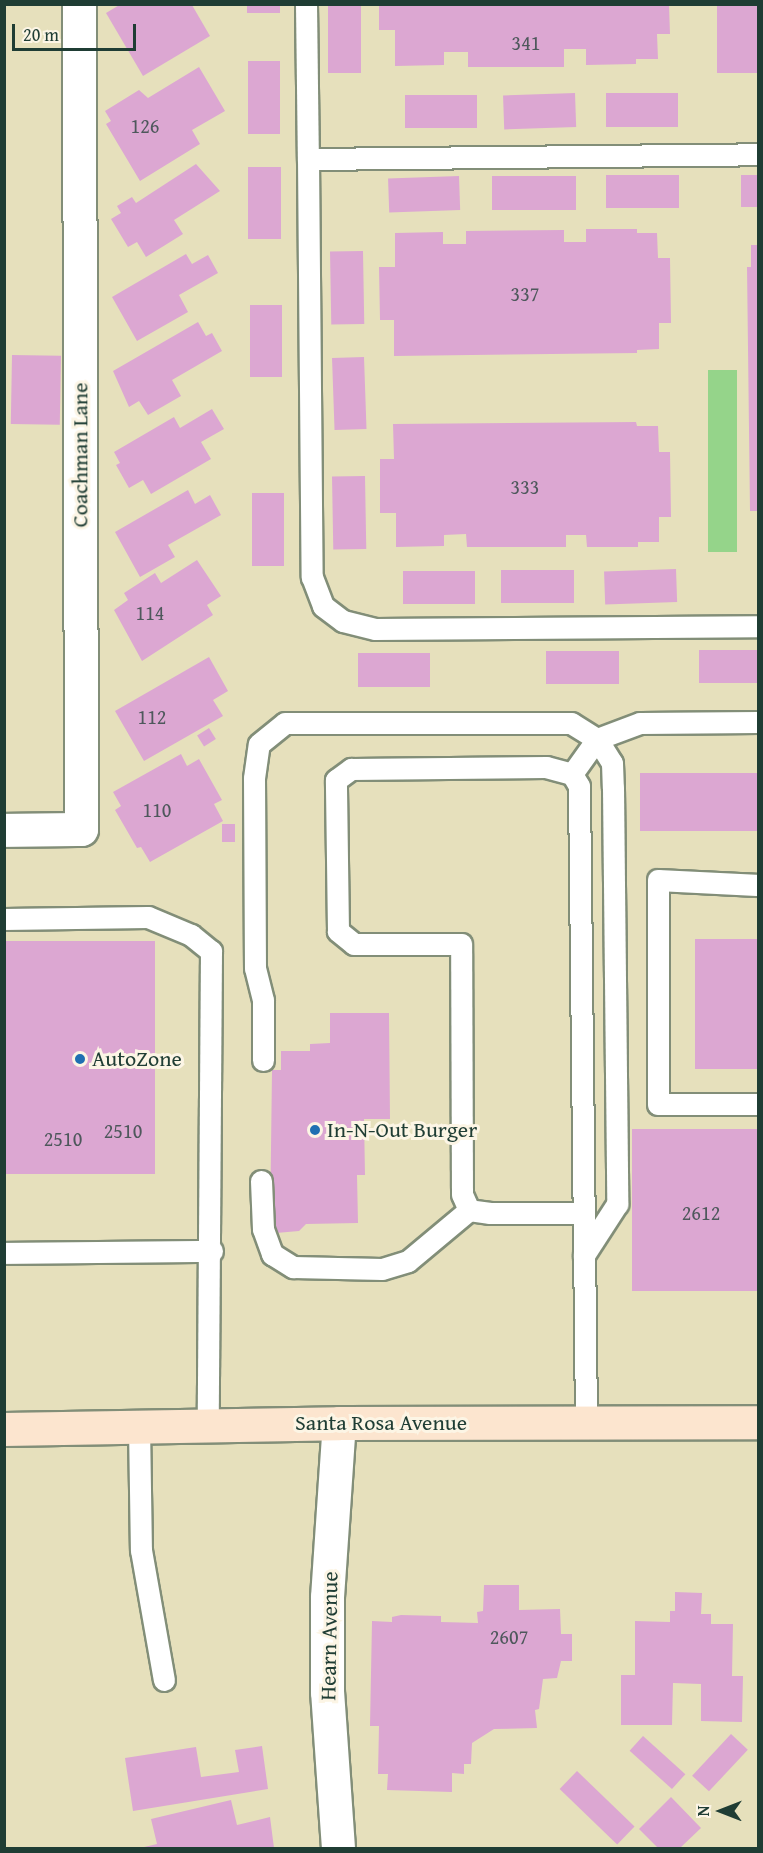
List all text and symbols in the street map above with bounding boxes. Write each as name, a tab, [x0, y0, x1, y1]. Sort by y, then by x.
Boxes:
scale bar	[15, 12, 140, 50]
text: 20 m	[23, 21, 59, 48]
house number: 341	[512, 30, 540, 54]
house number: 126	[131, 113, 159, 137]
house number: 337	[511, 281, 539, 305]
street label: Coachman Lane	[67, 383, 93, 527]
house number: 333	[511, 474, 539, 498]
house number: 114	[136, 600, 164, 624]
house number: 112	[138, 704, 166, 728]
house number: 110	[143, 797, 171, 821]
place label: AutoZone	[92, 1046, 182, 1072]
marker: AutoZone	[73, 1052, 87, 1066]
place label: In-N-Out Burger	[327, 1117, 477, 1143]
house number: 2510	[104, 1118, 142, 1142]
marker: In-N-Out Burger	[308, 1123, 322, 1137]
house number: 2510	[44, 1126, 82, 1150]
house number: 2612	[682, 1200, 720, 1224]
street label: Santa Rosa Avenue	[295, 1410, 467, 1436]
street label: Hearn Avenue	[315, 1571, 343, 1701]
house number: 2607	[490, 1624, 528, 1648]
north arrow	[691, 1781, 751, 1841]
text: N	[691, 1806, 715, 1816]

